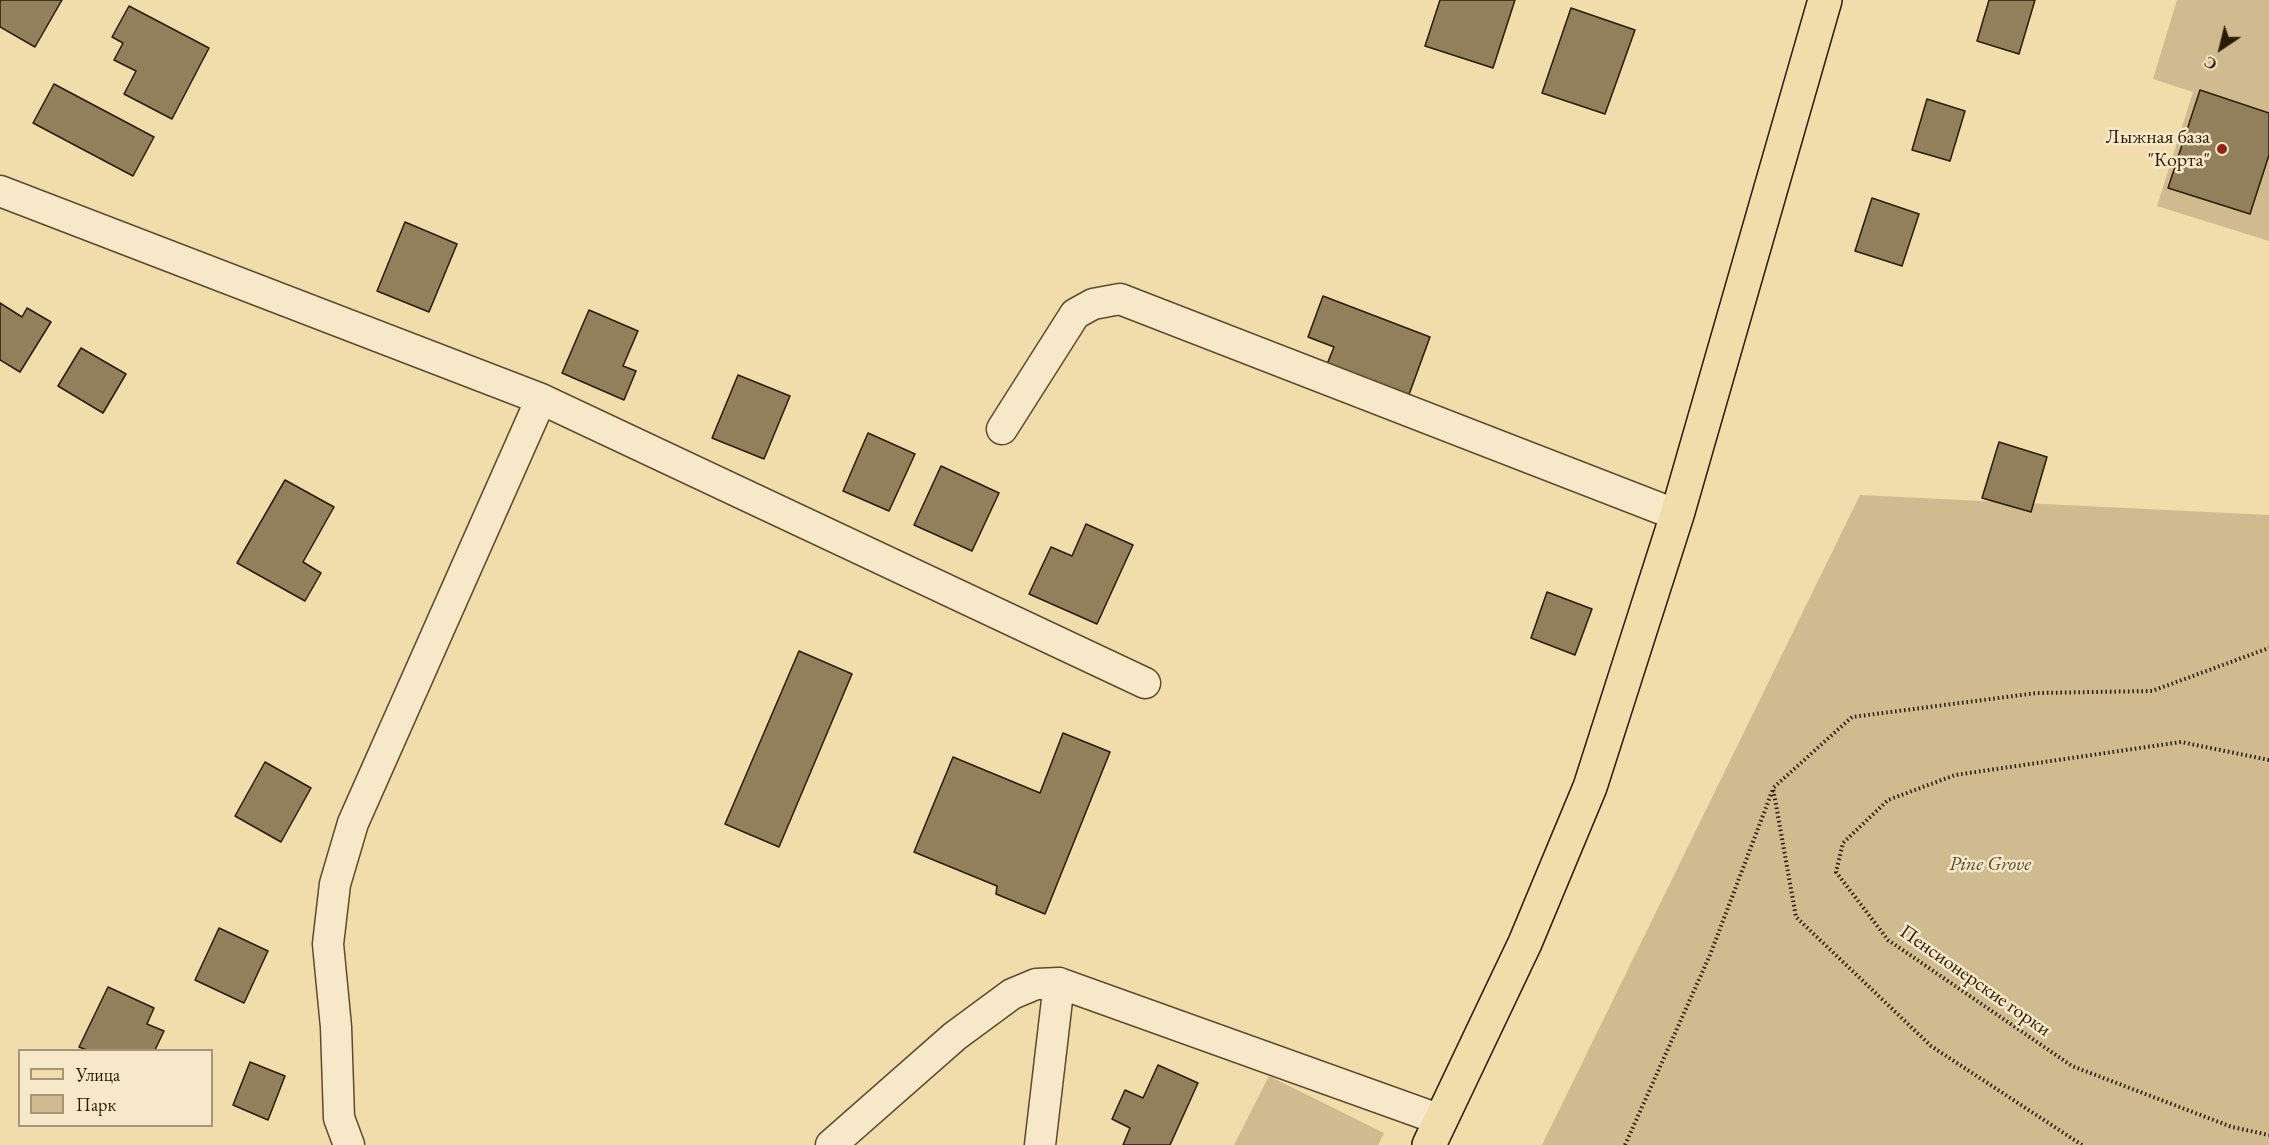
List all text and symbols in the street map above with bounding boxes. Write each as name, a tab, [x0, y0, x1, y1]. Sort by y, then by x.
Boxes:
north arrow	[2191, 18, 2251, 78]
text: С	[2200, 51, 2221, 75]
place label: Лыжная база "Корта"	[2106, 126, 2210, 173]
marker: Лыжная база "Корта"	[2215, 142, 2229, 156]
park label: Pine Grove	[1949, 853, 2031, 877]
street label: Пенсионерские горки	[1895, 920, 2055, 1042]
legend	[18, 1049, 213, 1127]
text: Улица	[76, 1063, 120, 1086]
text: Парк	[76, 1093, 116, 1116]

